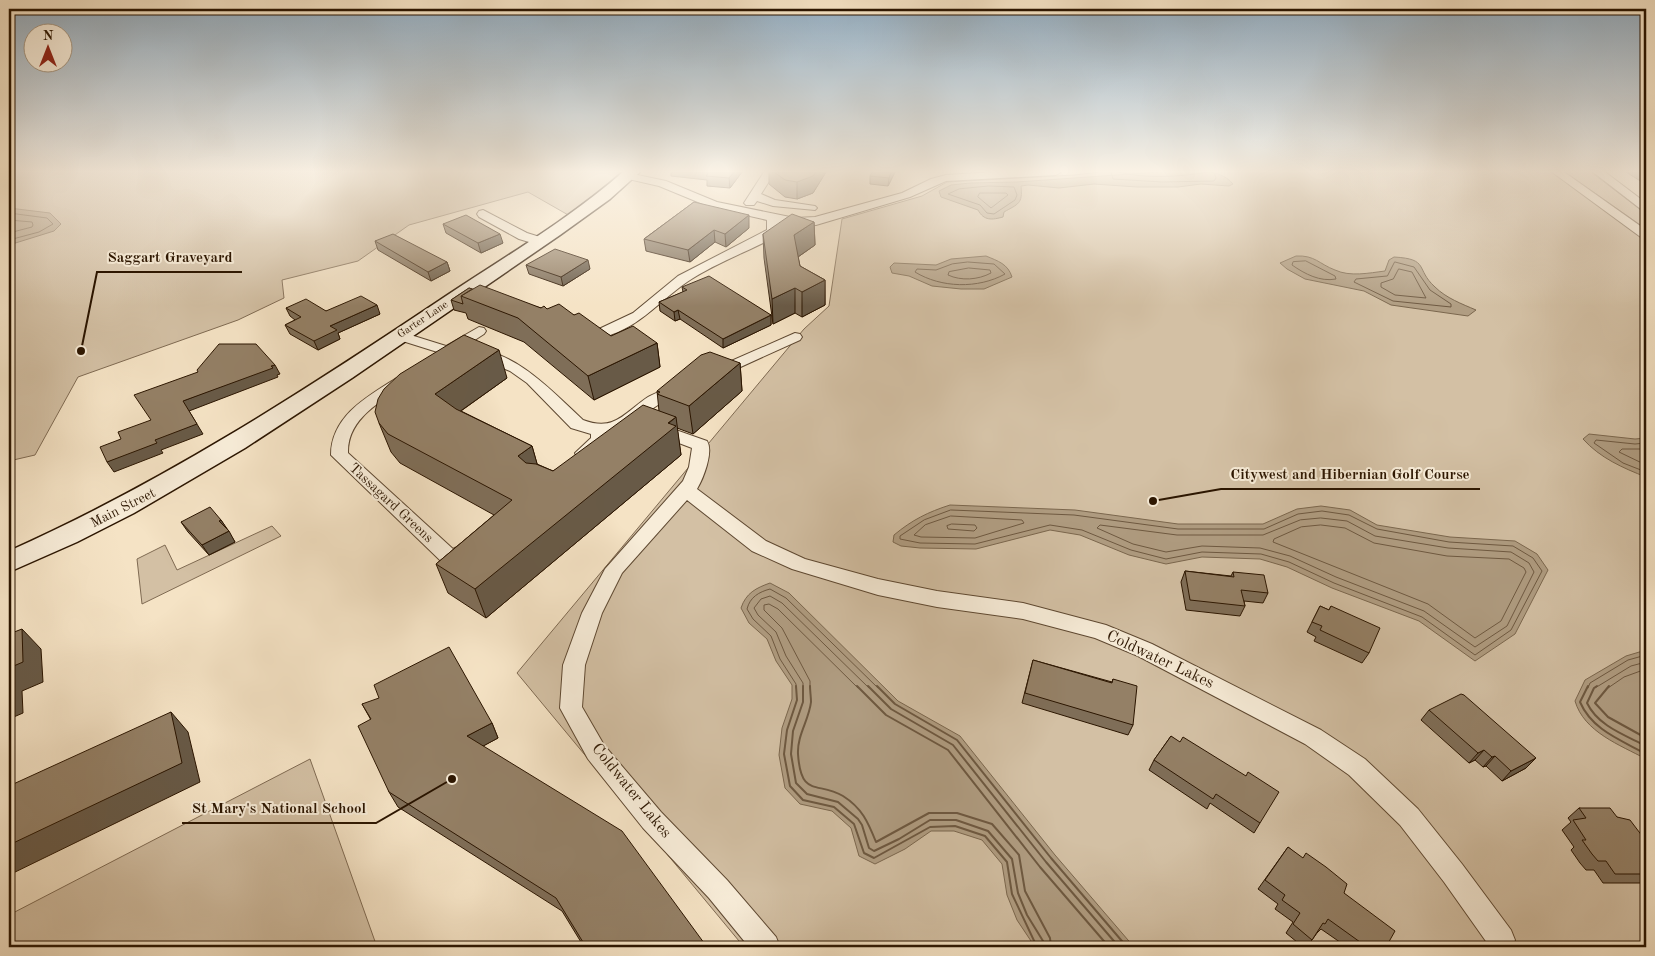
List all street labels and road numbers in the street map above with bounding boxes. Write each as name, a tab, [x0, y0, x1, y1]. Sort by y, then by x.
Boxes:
street label: Garter Lane	[396, 299, 450, 341]
street label: Tassagard Greens	[346, 461, 436, 545]
street label: Main Street	[88, 486, 158, 530]
street label: Coldwater Lakes	[1104, 628, 1216, 692]
street label: Coldwater Lakes	[588, 741, 674, 841]

